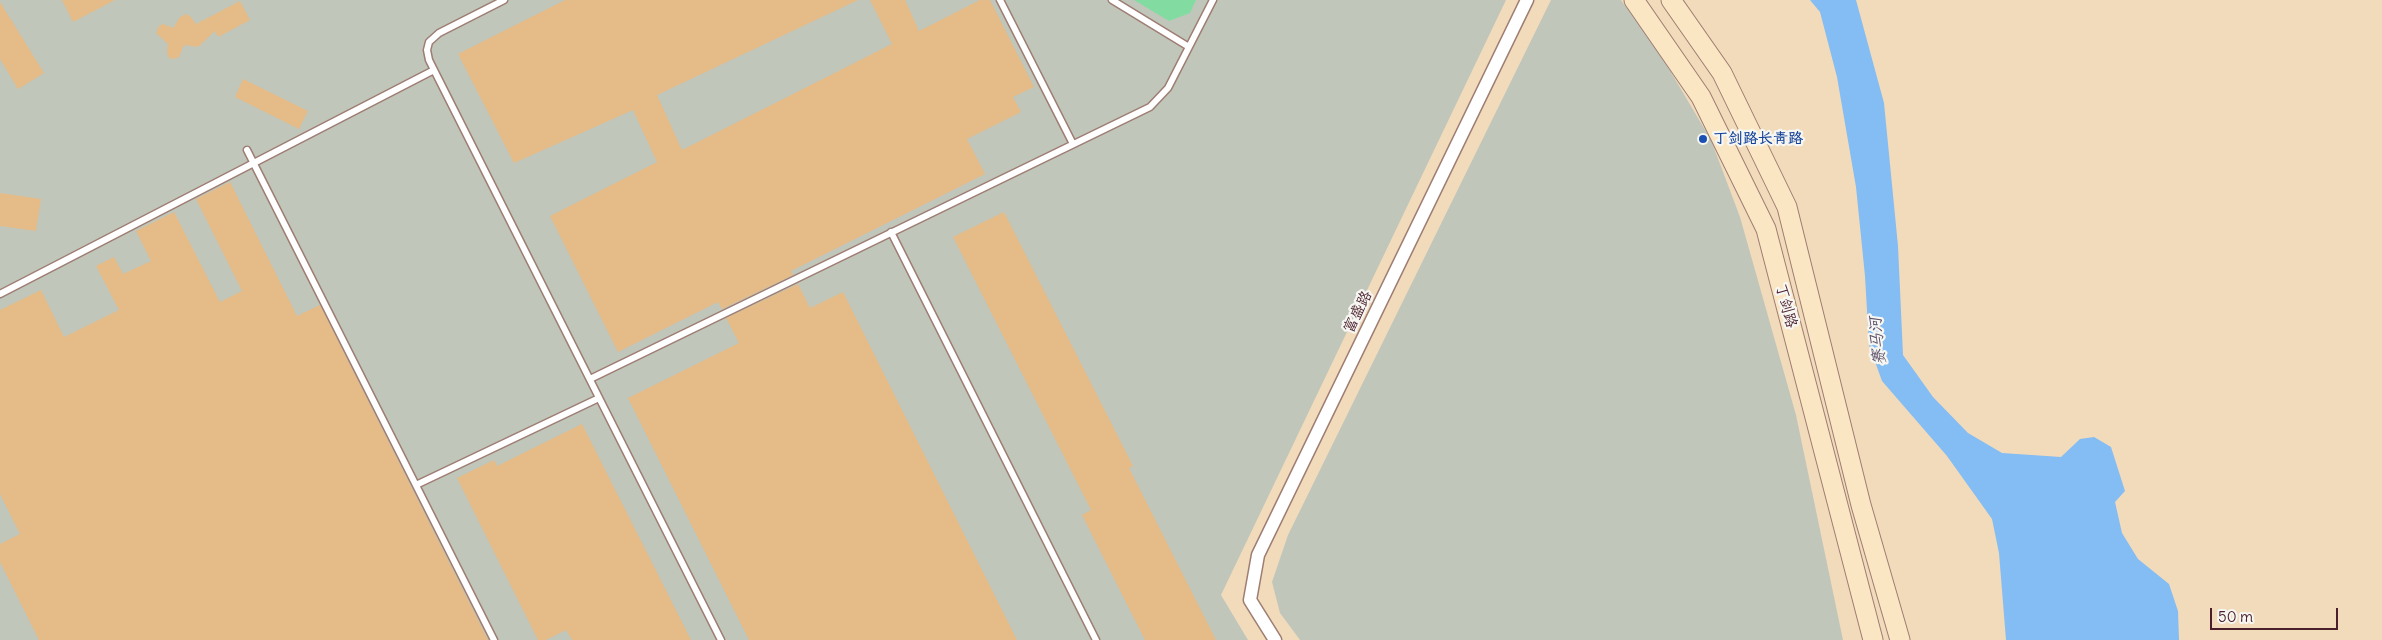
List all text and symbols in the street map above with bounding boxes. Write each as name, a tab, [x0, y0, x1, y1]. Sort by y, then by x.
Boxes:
place label: 丁剑路长青路	[1713, 130, 1803, 148]
marker: 丁剑路长青路	[1697, 133, 1709, 145]
street label: 丁剑路	[1771, 282, 1801, 330]
street label: 富盛路	[1340, 288, 1376, 336]
water label: 赛马河	[1866, 316, 1890, 366]
scale bar	[2212, 598, 2340, 630]
text: 50 m	[2218, 607, 2253, 626]

